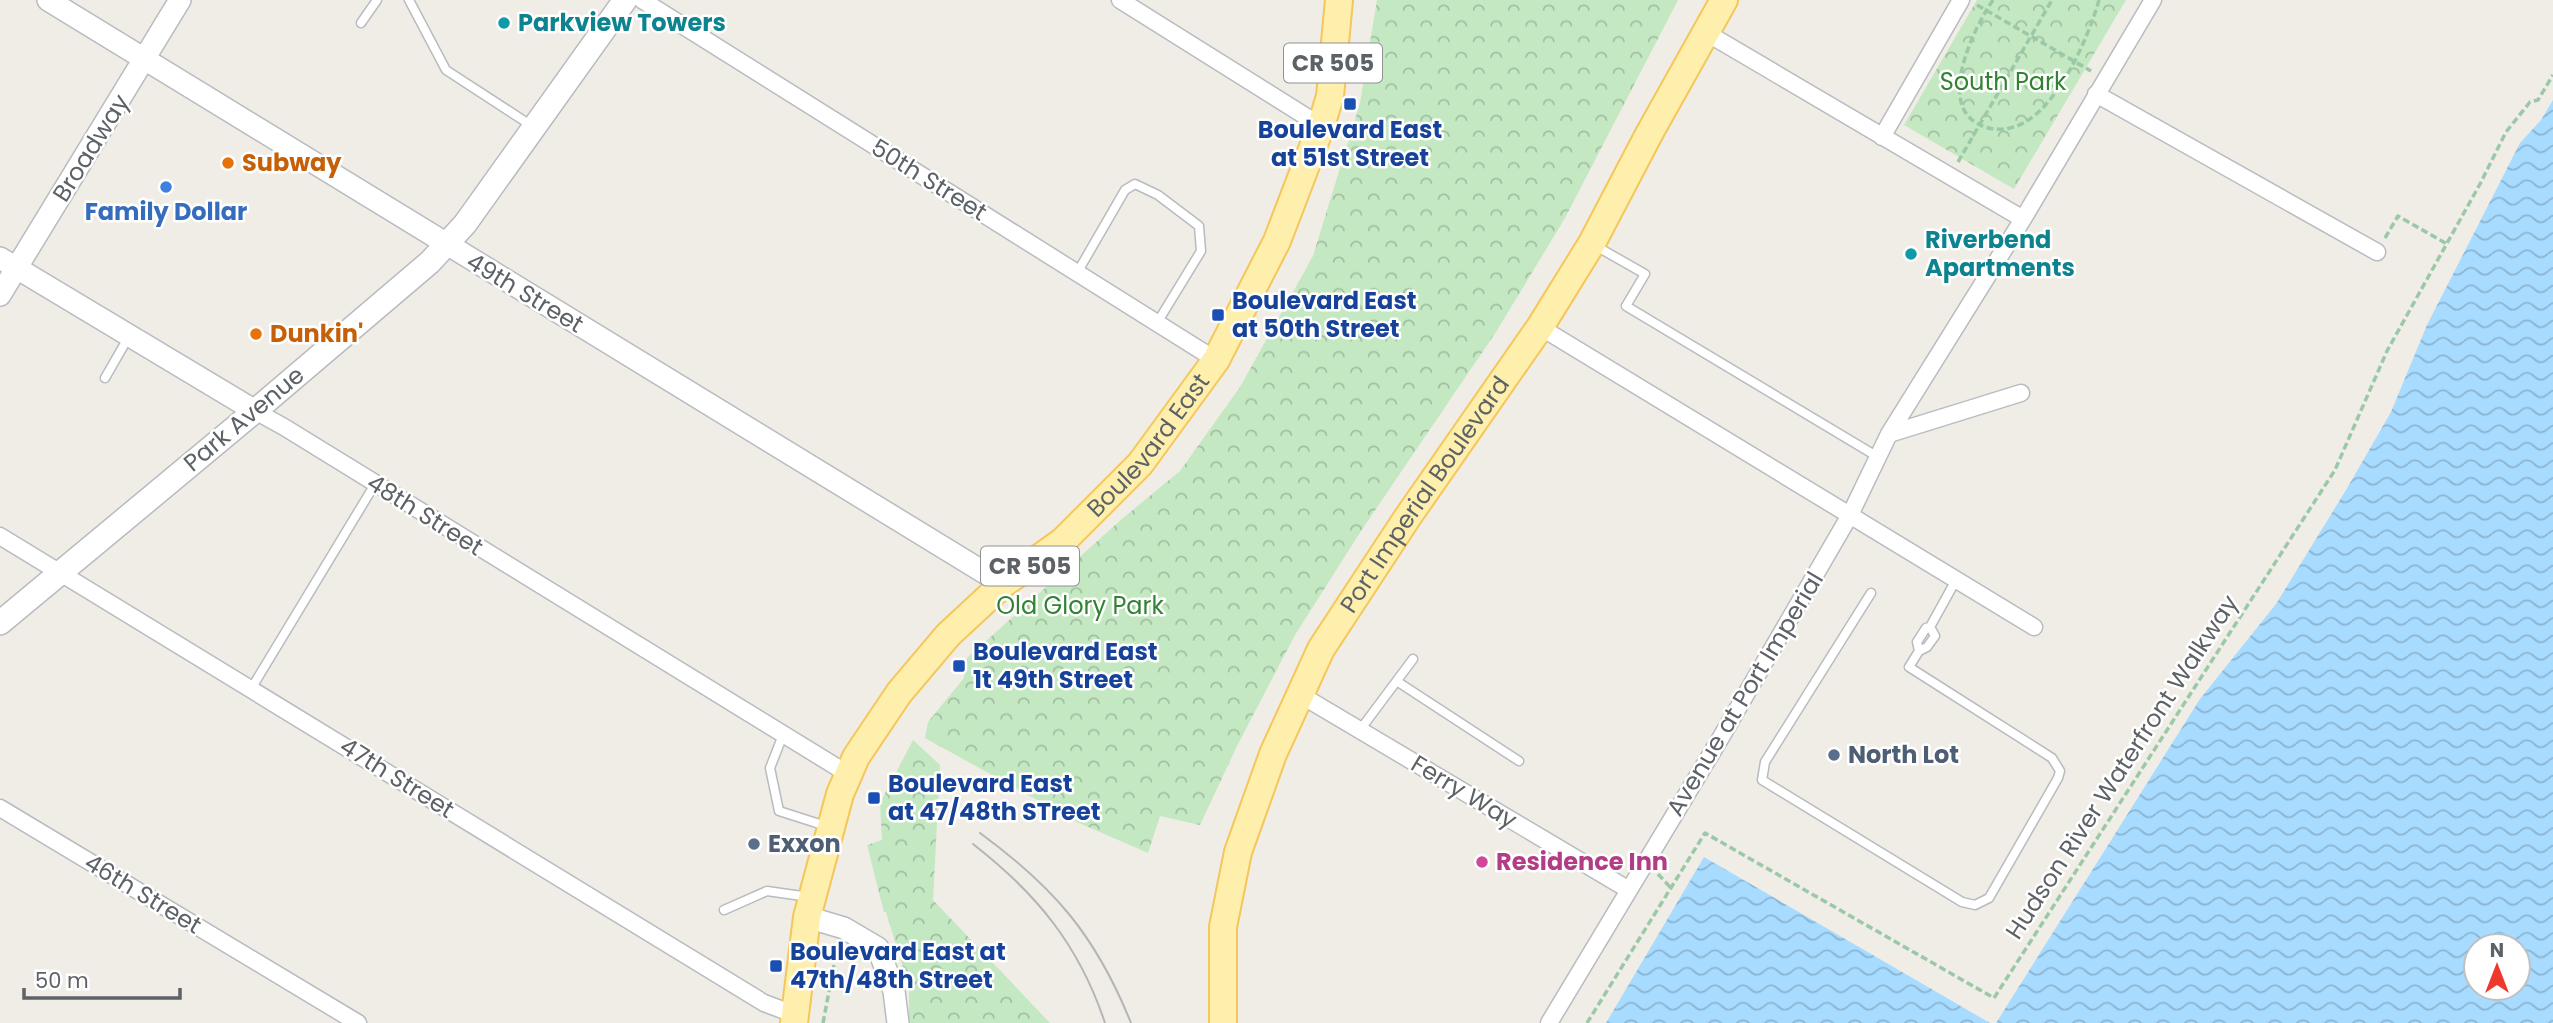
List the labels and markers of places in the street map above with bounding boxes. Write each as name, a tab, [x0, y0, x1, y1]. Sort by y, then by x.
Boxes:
place label: Parkview Towers	[518, 6, 726, 39]
marker: Parkview Towers	[496, 15, 512, 31]
marker: Boulevard East at 51st Street	[1342, 96, 1358, 112]
place label: Boulevard East at 51st Street	[1258, 113, 1442, 174]
place label: Subway	[242, 146, 342, 179]
marker: Subway	[220, 155, 236, 171]
marker: Family Dollar	[158, 179, 174, 195]
place label: Family Dollar	[85, 195, 247, 228]
place label: Riverbend Apartments	[1925, 223, 2075, 284]
marker: Riverbend Apartments	[1903, 246, 1919, 262]
place label: Boulevard East at 50th Street	[1232, 284, 1417, 345]
marker: Boulevard East at 50th Street	[1210, 307, 1226, 323]
place label: Dunkin'	[270, 317, 363, 350]
marker: Dunkin'	[248, 326, 264, 342]
place label: Boulevard East 1t 49th Street	[973, 635, 1158, 696]
marker: Boulevard East 1t 49th Street	[951, 658, 967, 674]
place label: North Lot	[1848, 738, 1959, 771]
marker: North Lot	[1826, 747, 1842, 763]
place label: Boulevard East at 47/48th STreet	[888, 767, 1100, 828]
marker: Boulevard East at 47/48th STreet	[866, 790, 882, 806]
place label: Exxon	[768, 827, 841, 860]
marker: Exxon	[746, 836, 762, 852]
place label: Residence Inn	[1496, 845, 1668, 878]
marker: Residence Inn	[1474, 854, 1490, 870]
place label: Boulevard East at 47th/48th Street	[790, 935, 1006, 996]
marker: Boulevard East at 47th/48th Street	[768, 958, 784, 974]

